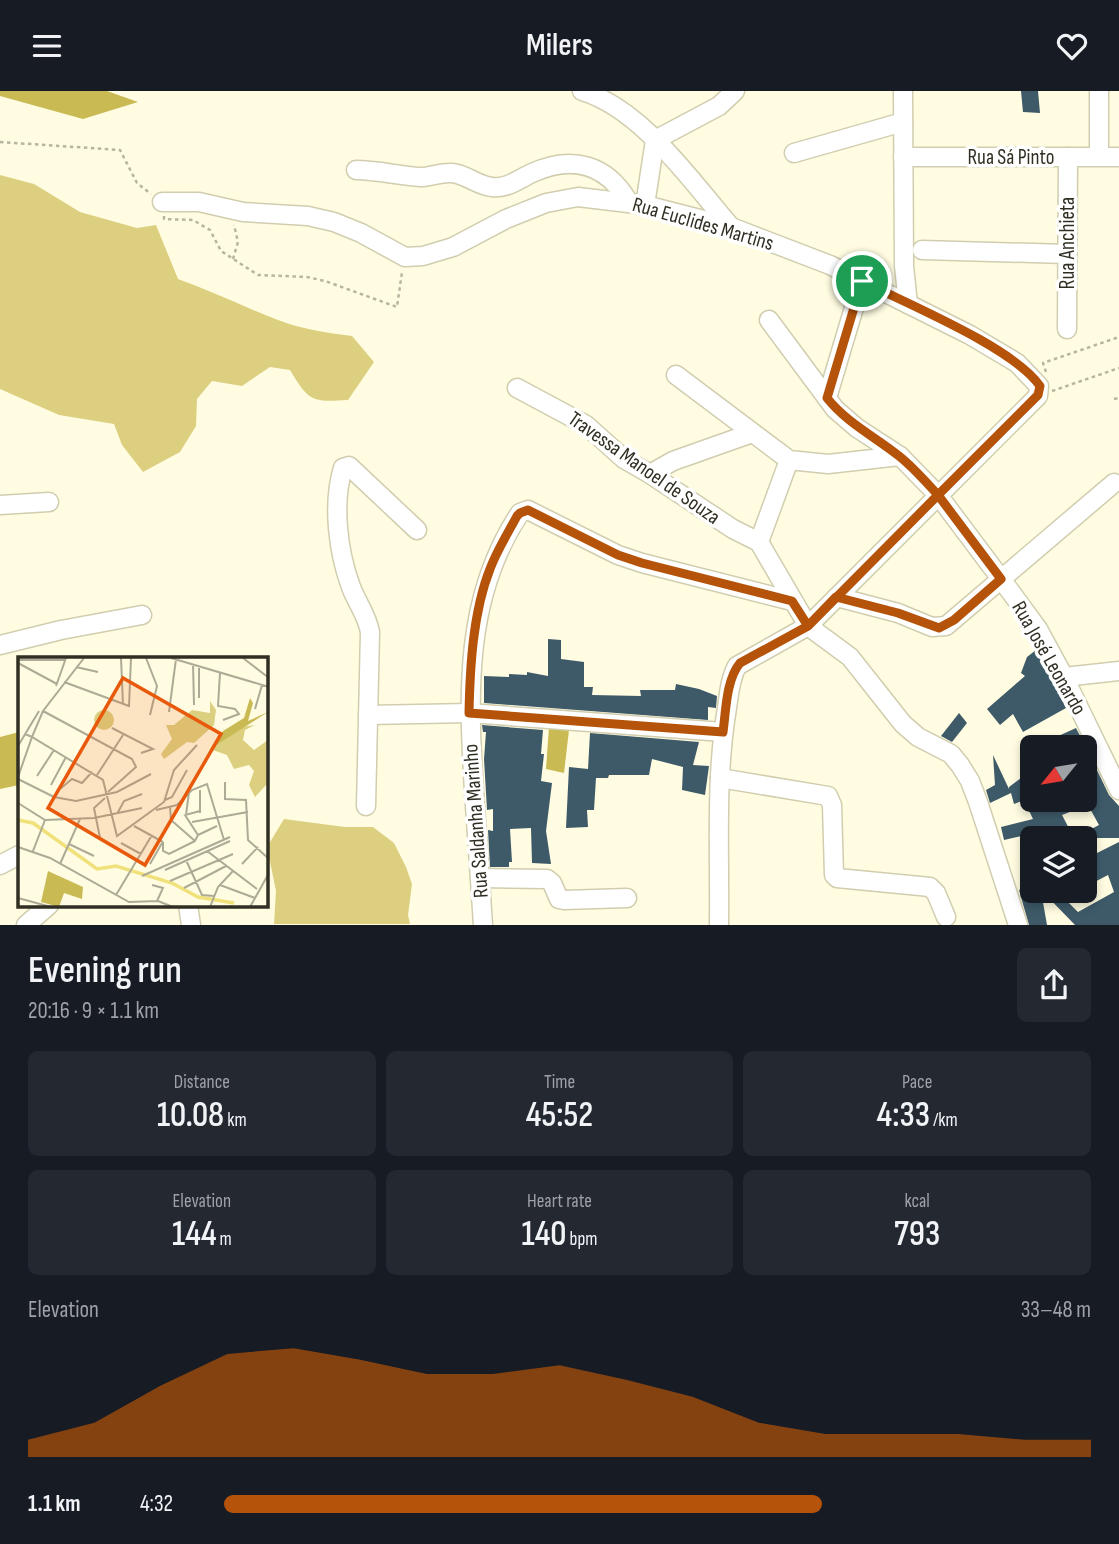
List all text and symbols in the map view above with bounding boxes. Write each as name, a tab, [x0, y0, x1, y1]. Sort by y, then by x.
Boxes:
text: Milers	[526, 26, 593, 65]
icon: menu	[28, 27, 66, 65]
icon: heart	[1053, 27, 1091, 65]
street label: Rua Sá Pinto	[967, 145, 1055, 170]
street label: Rua Euclides Martins	[630, 192, 776, 256]
street label: Rua Anchieta	[1055, 197, 1080, 289]
pin	[832, 251, 892, 311]
icon: arrive	[843, 262, 881, 300]
street label: Travessa Manoel de Souza	[563, 406, 725, 530]
street label: Rua José Leonardo	[1006, 597, 1092, 719]
inset map	[18, 657, 268, 907]
north arrow	[1020, 735, 1097, 812]
map controls	[1020, 735, 1097, 903]
street label: Rua Saldanha Marinho	[458, 743, 494, 899]
button: layers	[1020, 826, 1097, 903]
text: Evening run	[28, 948, 182, 993]
button: share	[1017, 948, 1091, 1022]
text: 20:16 · 9 × 1.1 km	[28, 997, 159, 1025]
text: Distance	[174, 1071, 230, 1094]
text: Time	[544, 1071, 575, 1094]
text: Pace	[902, 1071, 932, 1094]
text: 10.08	[157, 1094, 224, 1137]
text: 45:52	[526, 1094, 593, 1137]
text: 4:33	[877, 1094, 930, 1137]
text: km	[224, 1109, 247, 1132]
text: /km	[930, 1109, 958, 1132]
text: Elevation	[173, 1190, 231, 1213]
text: Heart rate	[527, 1190, 592, 1213]
text: kcal	[905, 1190, 930, 1213]
text: 144	[172, 1213, 217, 1256]
text: 140	[521, 1213, 567, 1256]
text: 793	[894, 1213, 940, 1256]
text: m	[217, 1228, 232, 1251]
text: bpm	[567, 1228, 598, 1251]
text: Elevation	[28, 1296, 99, 1324]
text: 33–48 m	[1021, 1296, 1091, 1324]
text: 1.1 km	[28, 1490, 81, 1518]
text: 4:32	[140, 1490, 173, 1518]

